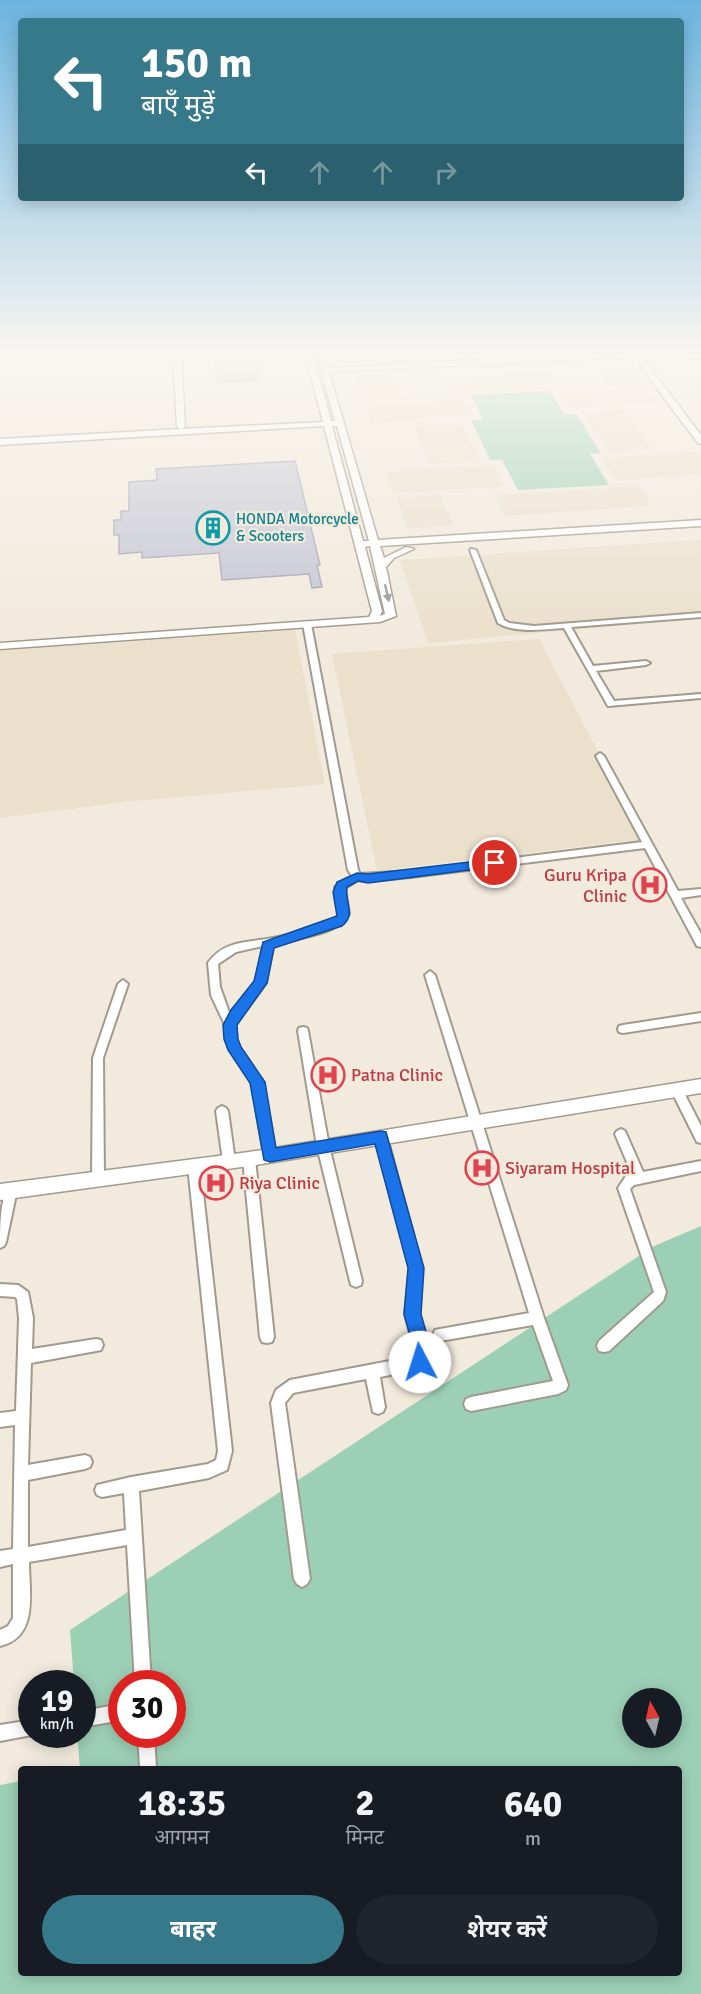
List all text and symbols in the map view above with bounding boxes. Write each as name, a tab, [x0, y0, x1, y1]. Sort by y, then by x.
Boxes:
text: 150 m	[141, 38, 252, 89]
icon: left	[42, 42, 120, 120]
text: बाएँ मुड़ें	[141, 89, 215, 122]
icon: left	[240, 156, 273, 189]
icon: ahead	[303, 156, 336, 189]
icon: ahead	[366, 156, 399, 189]
icon: right	[429, 156, 462, 189]
building icon: HONDA Motorcycle & Scooters	[195, 510, 231, 546]
place label: HONDA Motorcycle & Scooters	[236, 510, 359, 545]
one-way arrow	[383, 583, 393, 602]
pin	[469, 837, 520, 888]
icon: arrive	[478, 846, 511, 879]
place label: Guru Kripa Clinic	[544, 864, 627, 907]
hospital icon: Guru Kripa Clinic	[632, 867, 668, 903]
hospital icon: Patna Clinic	[310, 1057, 346, 1093]
place label: Patna Clinic	[351, 1064, 443, 1086]
hospital icon: Siyaram Hospital	[464, 1150, 500, 1186]
place label: Siyaram Hospital	[505, 1157, 635, 1179]
hospital icon: Riya Clinic	[198, 1165, 234, 1201]
place label: Riya Clinic	[239, 1172, 320, 1194]
position arrow	[388, 1330, 452, 1394]
speed limit sign: 30	[108, 1670, 186, 1748]
text: 19	[41, 1683, 73, 1720]
north arrow	[622, 1688, 682, 1748]
map controls	[622, 1688, 682, 1748]
text: km/h	[40, 1715, 74, 1733]
text: 18:35	[138, 1781, 226, 1826]
text: 2	[355, 1781, 375, 1826]
text: 640	[504, 1782, 562, 1827]
text: आगमन	[155, 1825, 209, 1850]
text: मिनट	[346, 1825, 384, 1850]
text: m	[525, 1826, 541, 1851]
button: बाहर	[42, 1895, 344, 1964]
button: शेयर करें	[356, 1895, 658, 1964]

